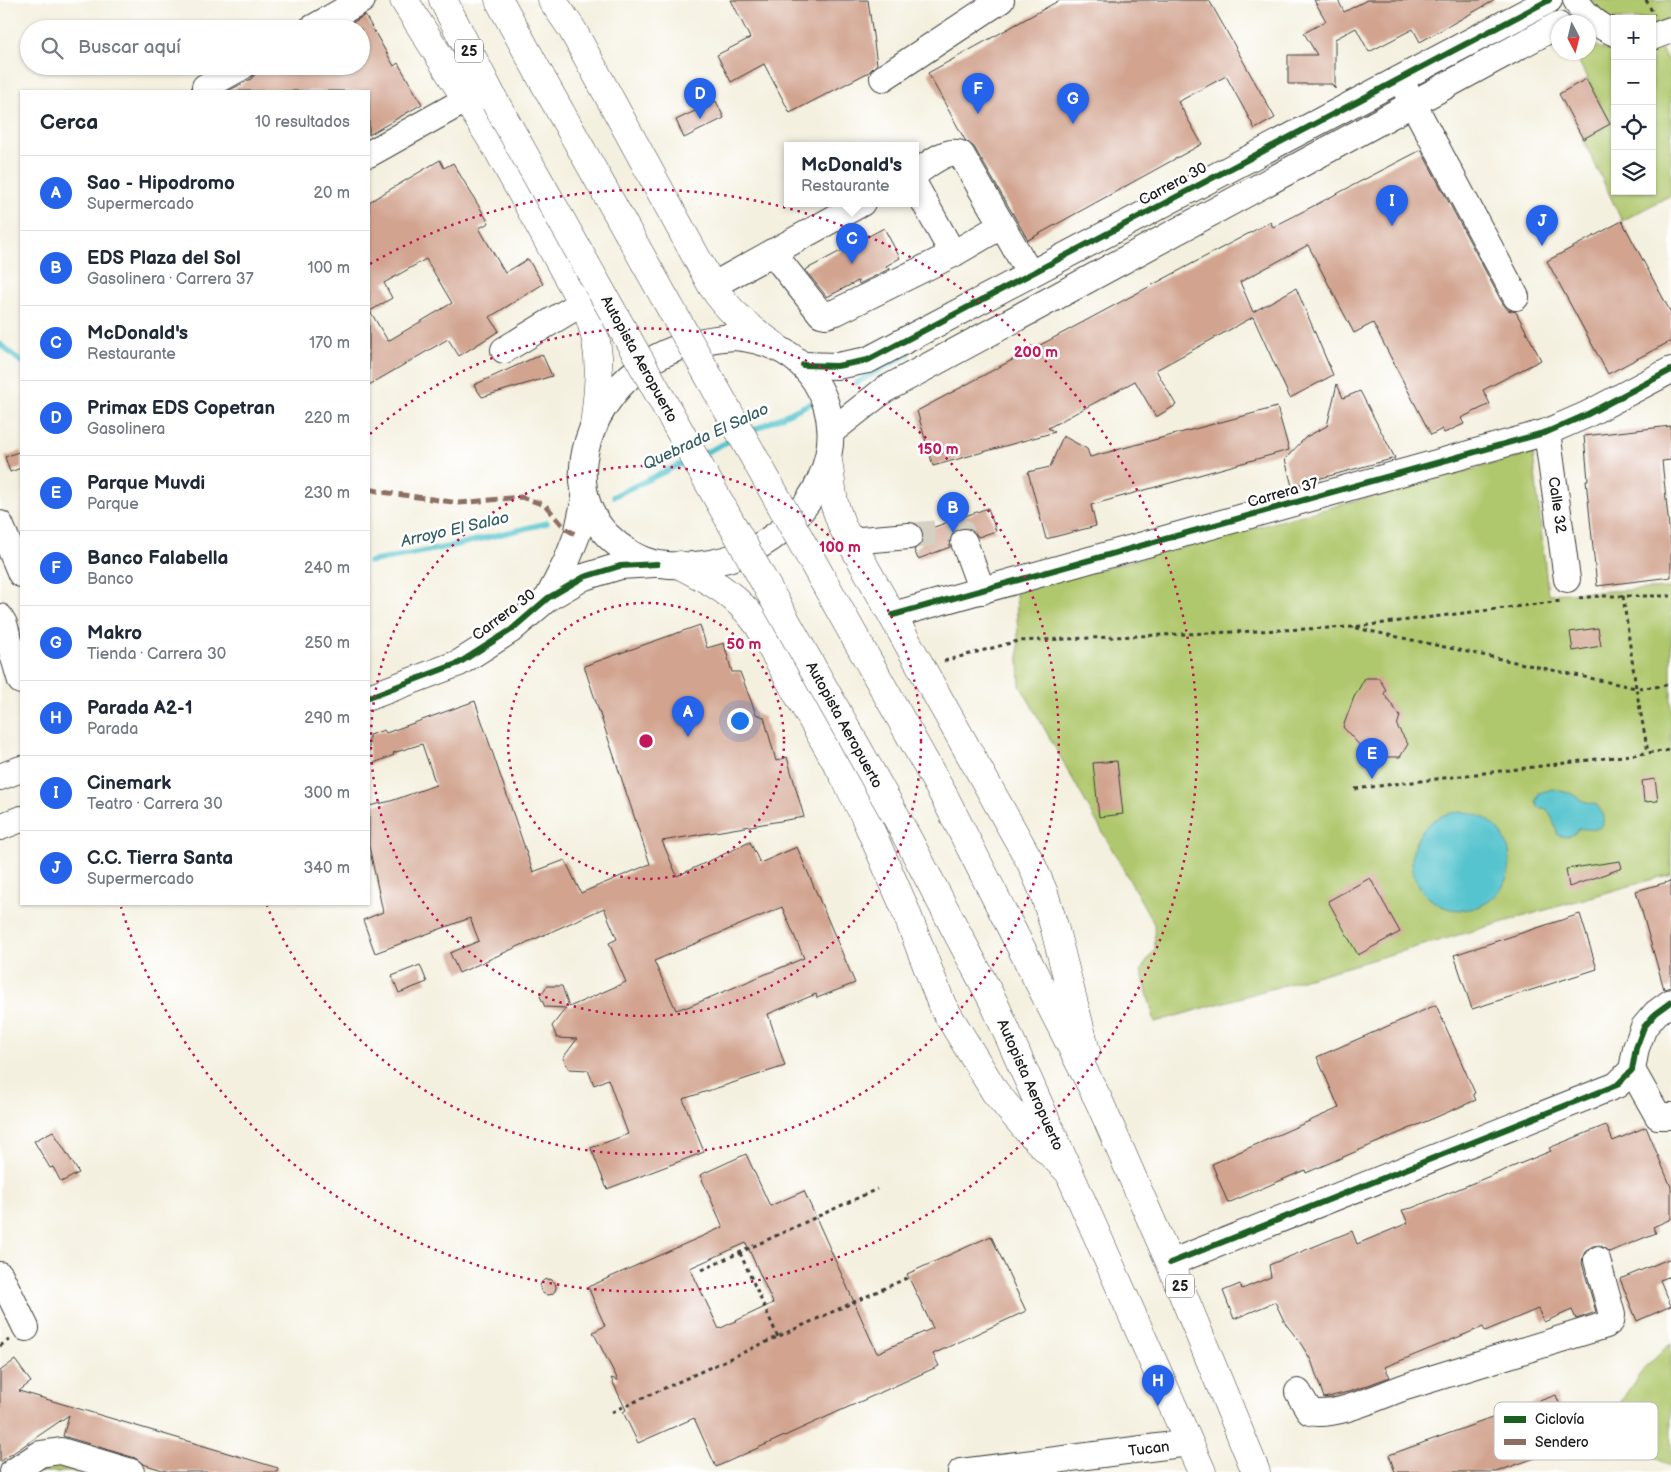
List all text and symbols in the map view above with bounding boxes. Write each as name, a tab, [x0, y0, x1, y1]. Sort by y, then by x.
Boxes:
north arrow	[1551, 15, 1596, 60]
map controls	[1611, 15, 1656, 195]
button: +	[1611, 15, 1656, 60]
search box	[20, 20, 370, 75]
icon: search	[38, 34, 66, 62]
text: Buscar aquí	[78, 36, 181, 59]
road number: 25	[455, 40, 483, 62]
button: −	[1611, 60, 1656, 105]
pin: F	[962, 73, 994, 114]
pin: D	[684, 78, 716, 119]
pin: G	[1057, 83, 1089, 124]
button: locate	[1611, 105, 1656, 150]
text: Cerca	[40, 110, 98, 135]
text: 10 resultados	[255, 113, 350, 132]
popup	[784, 142, 919, 207]
button: layers	[1611, 150, 1656, 195]
text: McDonald's	[801, 154, 902, 177]
street label: Carrera 30	[1136, 158, 1210, 210]
text: Sao - Hipodromo	[87, 172, 235, 195]
text: Restaurante	[801, 177, 890, 196]
text: A	[51, 184, 61, 203]
text: 20 m	[314, 184, 350, 203]
pin: I	[1376, 185, 1408, 226]
text: Supermercado	[87, 195, 194, 214]
pin: J	[1526, 205, 1558, 246]
pin: C	[836, 223, 868, 264]
text: EDS Plaza del Sol	[87, 247, 241, 270]
text: B	[50, 259, 62, 278]
text: 100 m	[307, 259, 350, 278]
text: Gasolinera · Carrera 37	[87, 270, 254, 289]
street label: Autopista Aeropuerto	[596, 292, 682, 426]
text: McDonald's	[87, 322, 188, 345]
text: C	[50, 334, 62, 353]
text: 170 m	[309, 334, 350, 353]
text: 200 m	[1014, 343, 1058, 362]
text: Restaurante	[87, 345, 176, 364]
text: Primax EDS Copetran	[87, 397, 275, 420]
water label: Quebrada El Salao	[640, 400, 772, 474]
text: D	[50, 409, 62, 428]
text: 220 m	[304, 409, 350, 428]
text: Gasolinera	[87, 420, 165, 439]
text: 150 m	[917, 440, 959, 459]
text: Parque Muvdi	[87, 472, 205, 495]
street label: Carrera 37	[1245, 474, 1321, 512]
street label: Calle 32	[1544, 476, 1570, 535]
text: E	[51, 484, 61, 503]
text: 230 m	[304, 484, 350, 503]
pin: B	[937, 492, 969, 533]
text: Parque	[87, 495, 139, 514]
water label: Arroyo El Salao	[398, 508, 511, 552]
text: 100 m	[819, 538, 861, 557]
text: Banco Falabella	[87, 547, 228, 570]
text: F	[51, 559, 61, 578]
text: 240 m	[304, 559, 350, 578]
text: Banco	[87, 570, 134, 589]
street label: Carrera 30	[469, 585, 540, 645]
text: Makro	[87, 622, 142, 645]
text: G	[50, 634, 62, 653]
text: 250 m	[304, 634, 350, 653]
text: 50 m	[727, 635, 762, 654]
text: Tienda · Carrera 30	[87, 645, 226, 664]
street label: Autopista Aeropuerto	[801, 658, 887, 792]
pin: A	[672, 696, 704, 737]
text: Parada A2-1	[87, 697, 193, 720]
your location	[727, 708, 753, 734]
text: H	[50, 709, 62, 728]
text: 290 m	[304, 709, 350, 728]
text: Parada	[87, 720, 138, 739]
centre of rings	[637, 732, 655, 750]
pin: E	[1356, 738, 1388, 779]
text: Cinemark	[87, 772, 171, 795]
text: I	[53, 784, 59, 803]
text: 300 m	[304, 784, 350, 803]
text: Teatro · Carrera 30	[87, 795, 223, 814]
text: C.C. Tierra Santa	[87, 847, 233, 870]
text: J	[52, 859, 60, 878]
text: 340 m	[303, 859, 350, 878]
text: Supermercado	[87, 870, 194, 889]
street label: Autopista Aeropuerto	[992, 1016, 1068, 1154]
road number: 25	[1166, 1274, 1194, 1298]
pin: H	[1142, 1365, 1174, 1406]
legend	[1494, 1402, 1658, 1460]
text: Ciclovía	[1535, 1411, 1585, 1428]
text: Sendero	[1535, 1434, 1589, 1451]
street label: Tucan	[1127, 1437, 1171, 1461]

